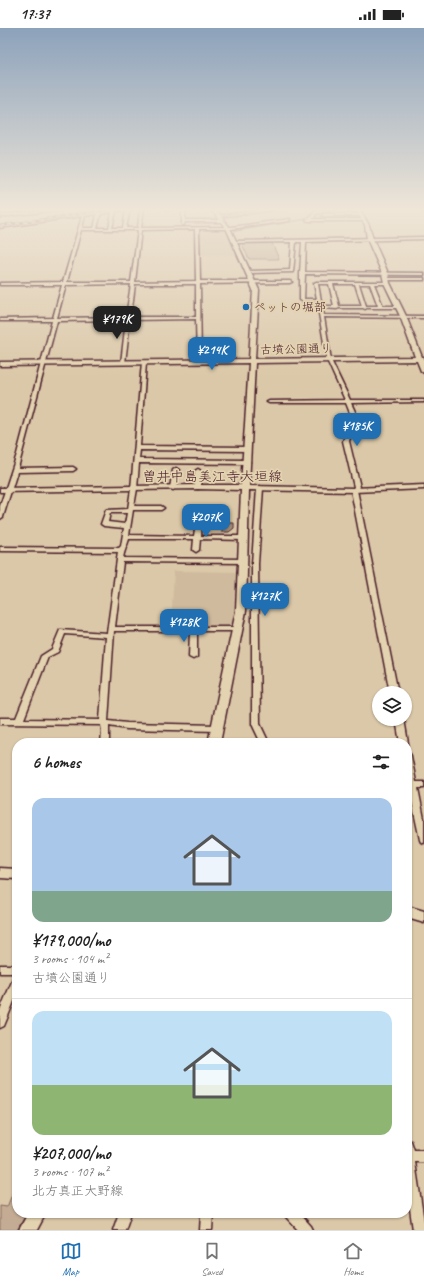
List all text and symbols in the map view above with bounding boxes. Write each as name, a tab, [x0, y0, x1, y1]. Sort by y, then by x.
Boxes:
text: 17:37	[20, 5, 50, 24]
place label: ペットの堀部	[254, 299, 326, 315]
marker: ペットの堀部	[241, 302, 251, 312]
pin: ¥179K	[89, 306, 145, 340]
text: ¥179K	[102, 311, 132, 327]
pin: ¥214K	[184, 337, 240, 371]
street label: 古墳公園通り	[260, 340, 332, 358]
text: ¥214K	[197, 342, 227, 358]
pin: ¥185K	[329, 413, 385, 447]
text: ¥185K	[342, 418, 372, 434]
street label: 曽井中島美江寺大垣線	[142, 468, 282, 485]
pin: ¥207K	[178, 504, 234, 538]
text: ¥207K	[191, 509, 221, 525]
pin: ¥127K	[237, 583, 293, 617]
text: ¥127K	[250, 588, 280, 604]
pin: ¥128K	[156, 609, 212, 643]
text: ¥128K	[169, 614, 199, 630]
map controls	[372, 686, 412, 726]
button: layers	[372, 686, 412, 726]
icon: filters	[370, 751, 392, 773]
text: 6 homes	[32, 752, 80, 773]
icon: home	[176, 824, 248, 896]
text: ¥179,000/mo	[32, 930, 110, 951]
text: 3 rooms · 104 m²	[32, 951, 108, 967]
text: 古墳公園通り	[32, 970, 110, 986]
icon: home	[176, 1037, 248, 1109]
text: ¥207,000/mo	[32, 1143, 111, 1164]
text: 3 rooms · 107 m²	[32, 1164, 108, 1180]
text: 北方真正大野線	[32, 1183, 123, 1199]
tab: Map	[60, 1240, 82, 1278]
tab: Saved	[201, 1240, 223, 1278]
tab: Home	[342, 1240, 364, 1278]

